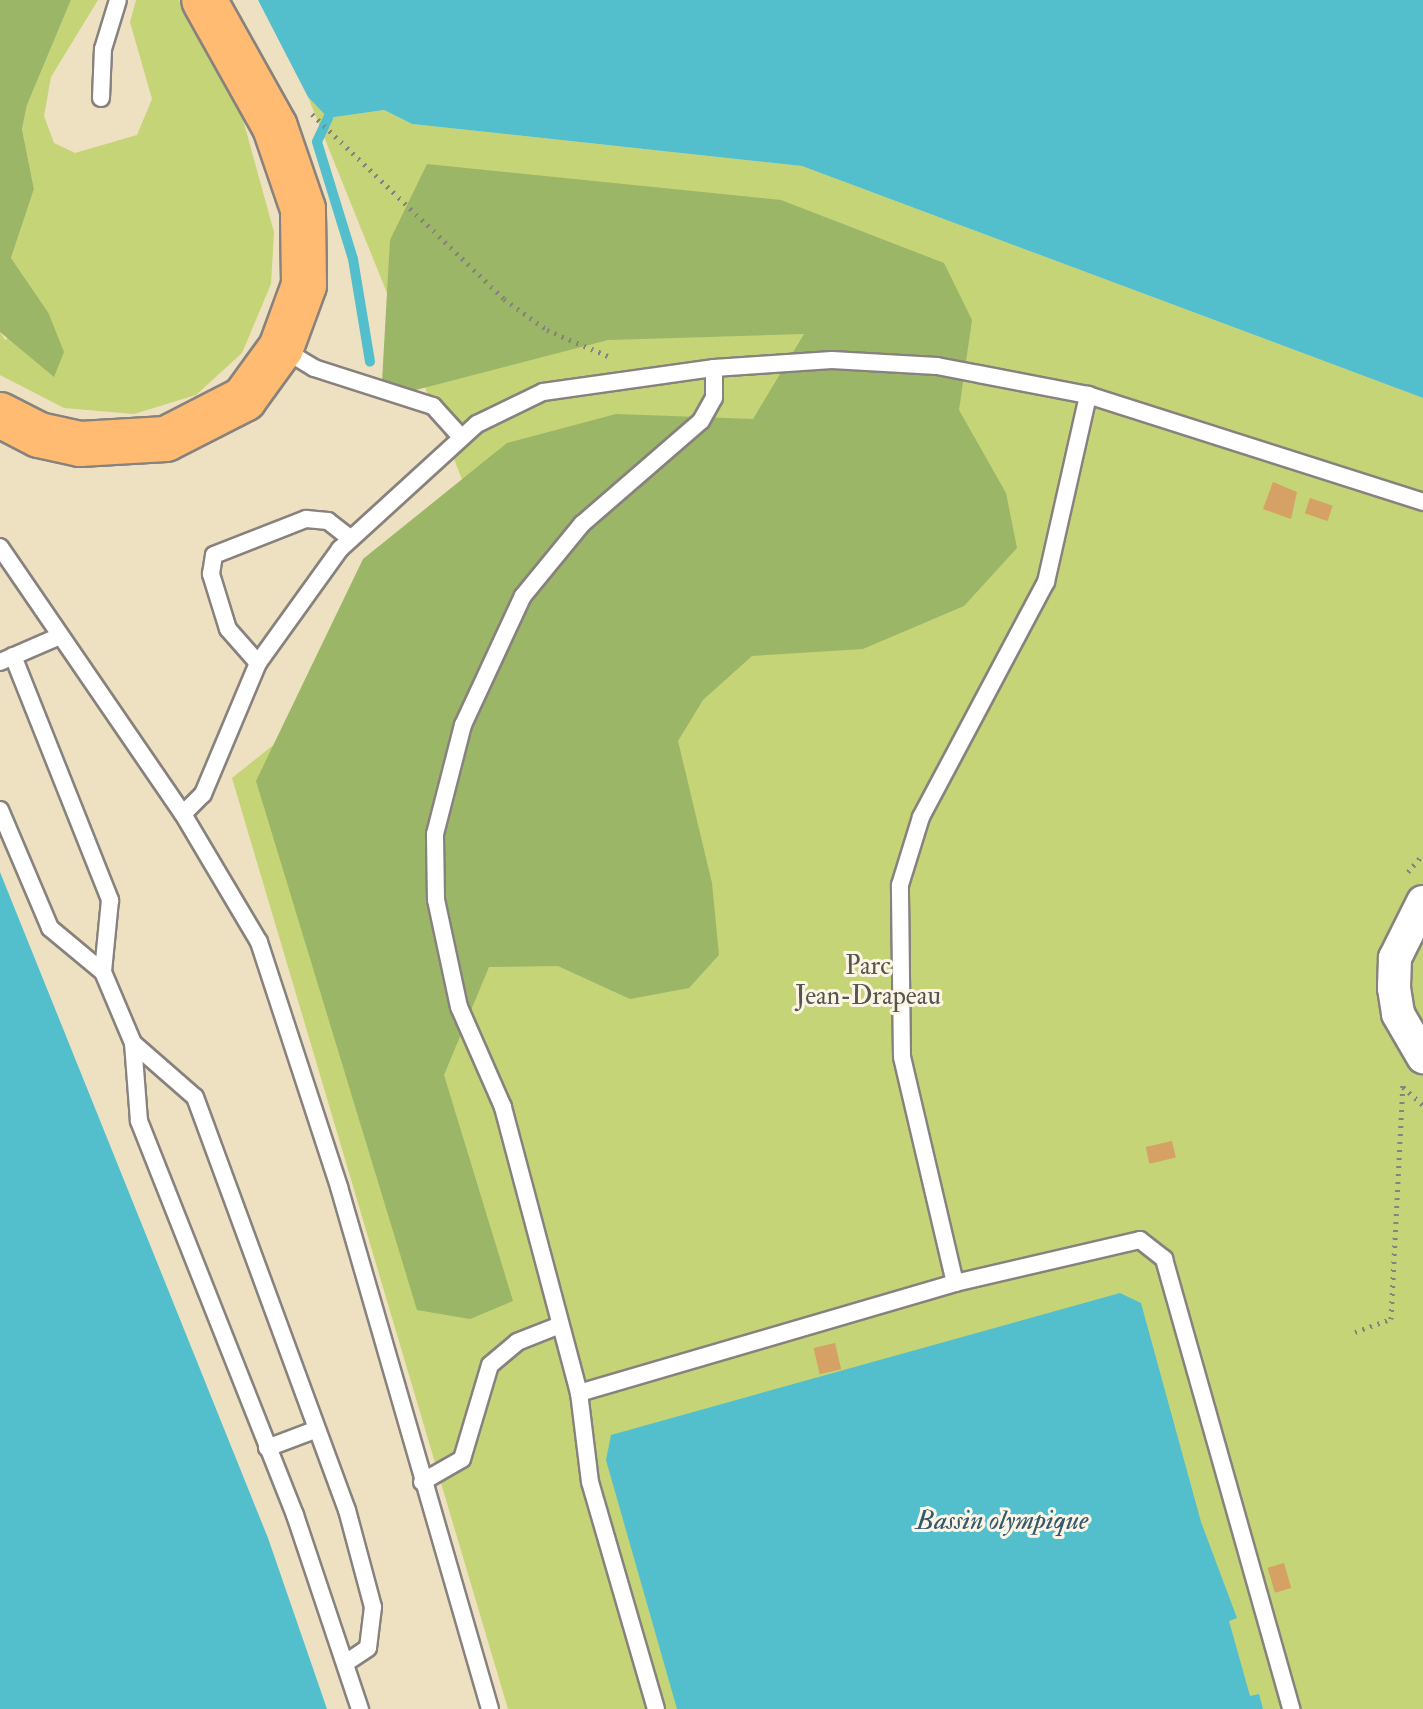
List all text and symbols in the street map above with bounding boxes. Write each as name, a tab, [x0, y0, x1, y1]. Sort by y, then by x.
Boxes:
park label: Parc Jean-Drapeau	[795, 951, 941, 1012]
water label: Bassin olympique	[916, 1504, 1088, 1538]

